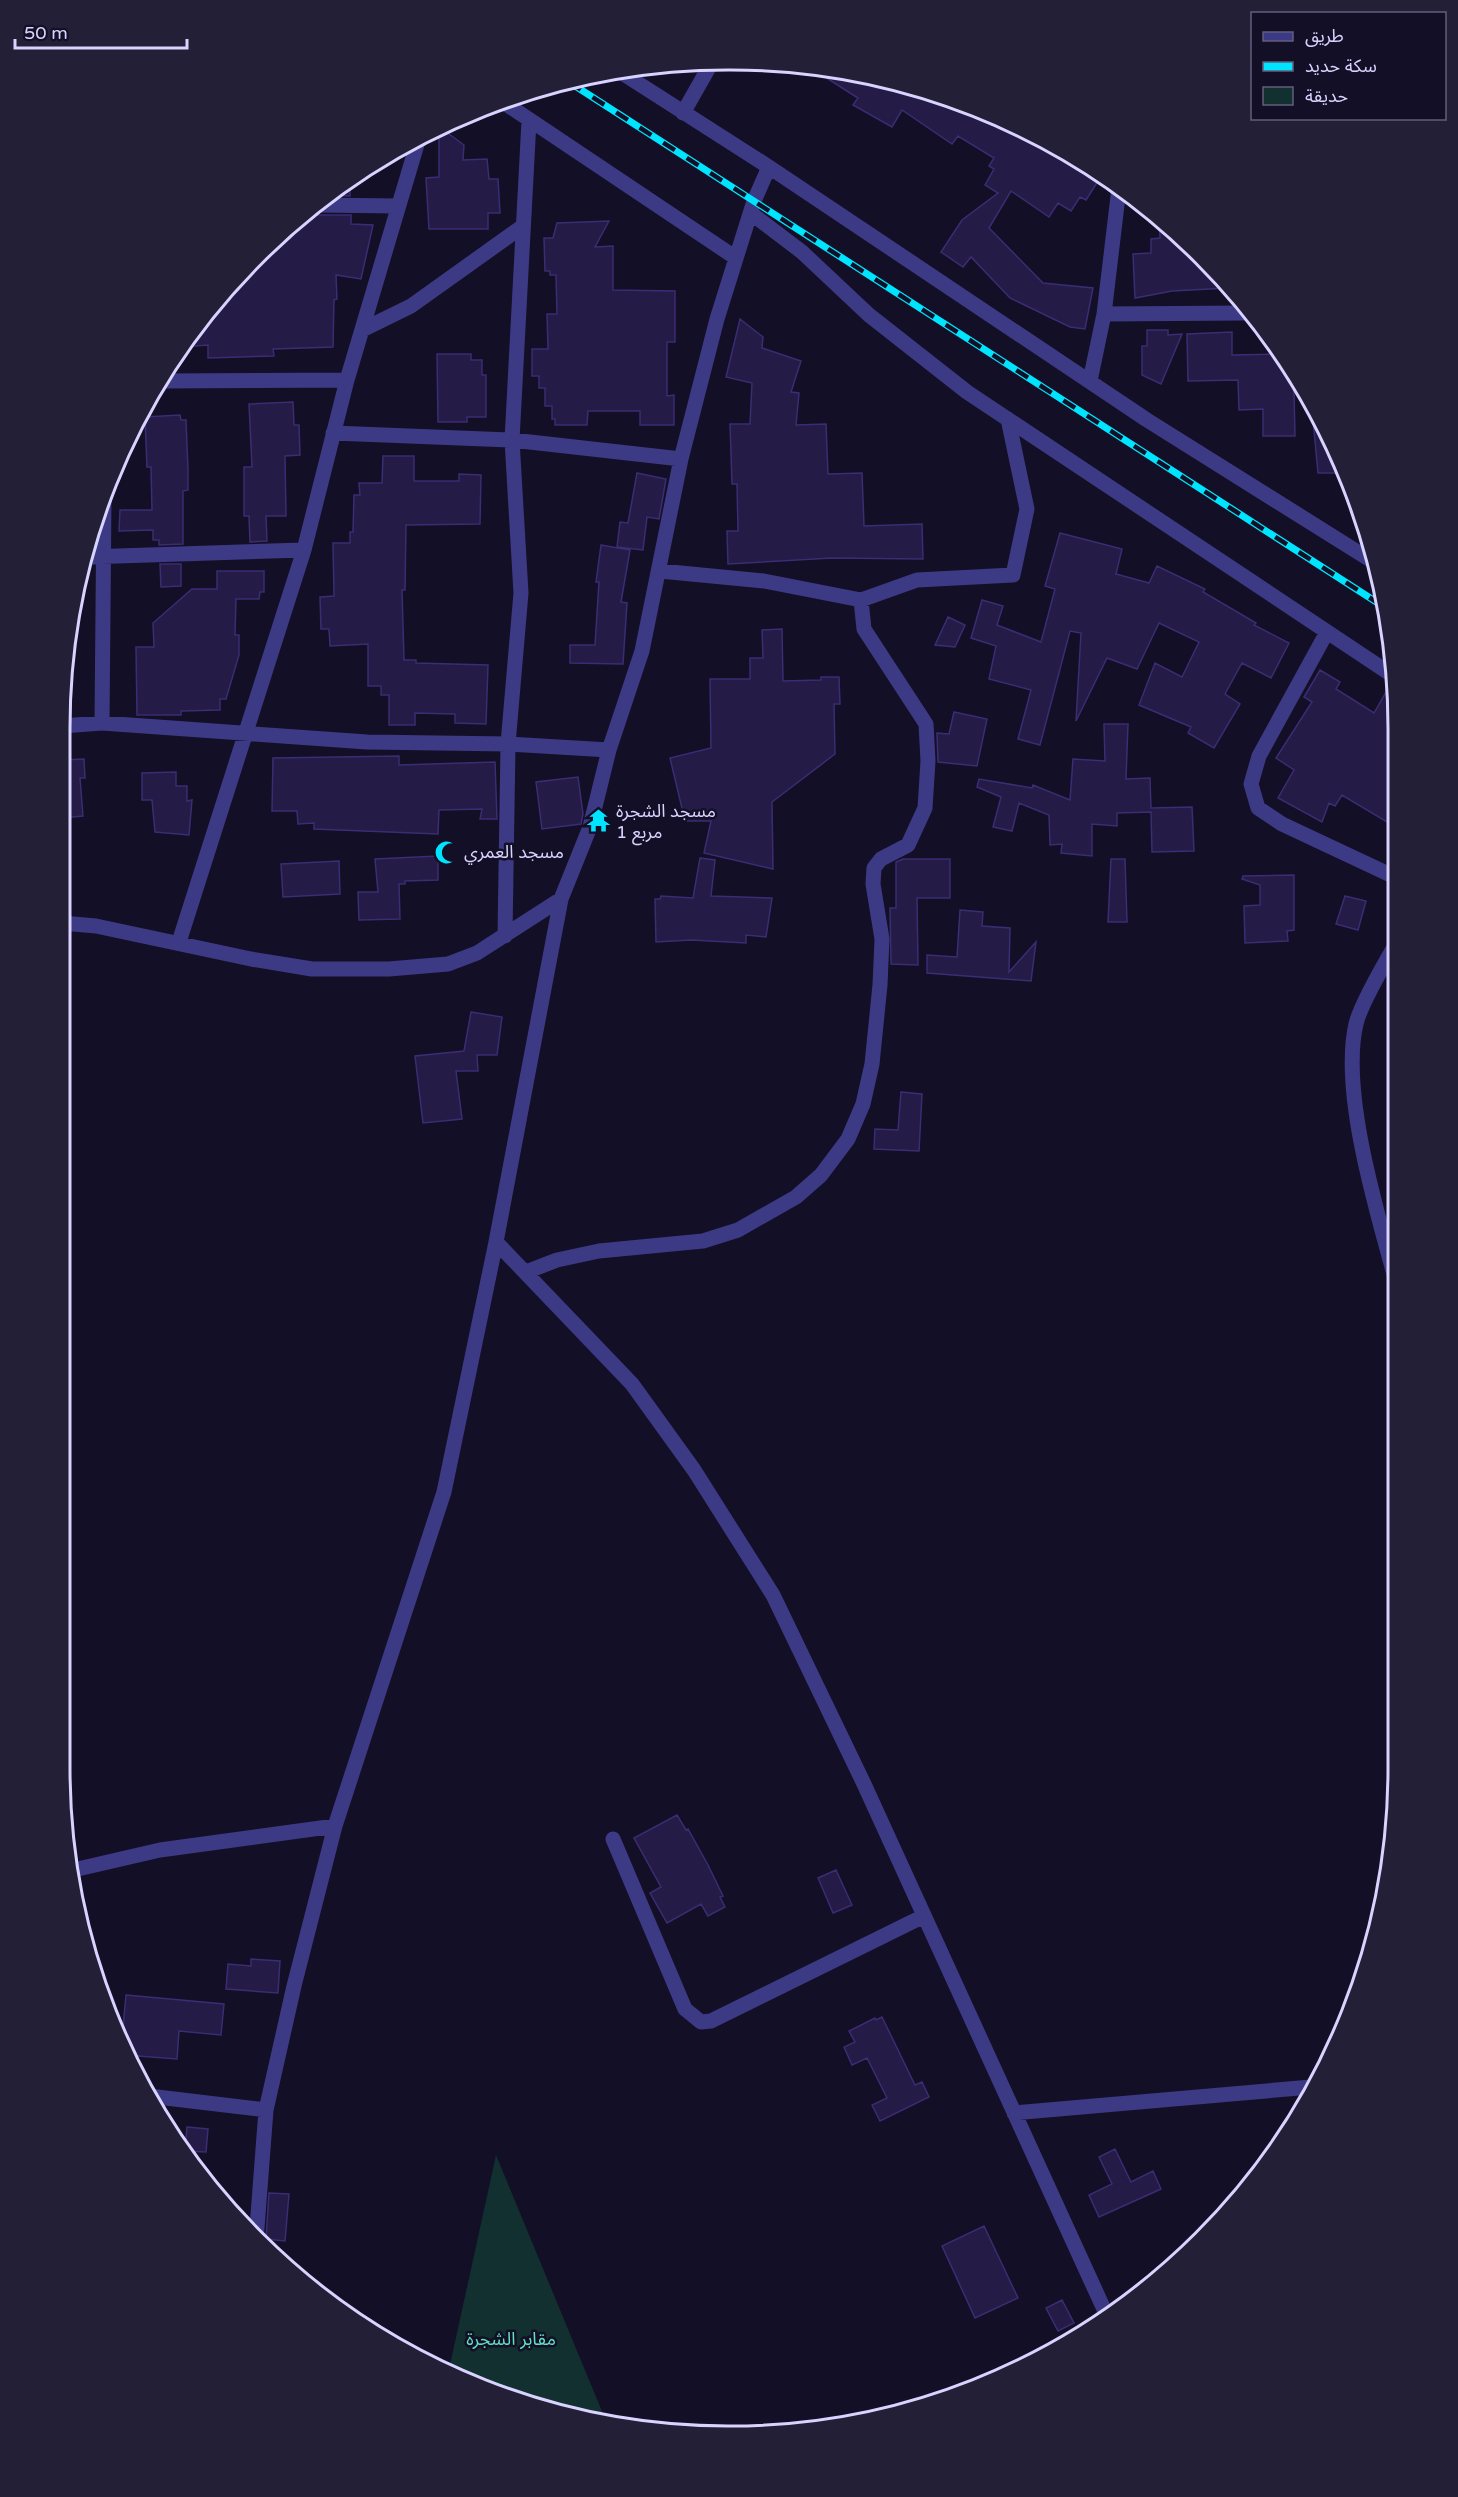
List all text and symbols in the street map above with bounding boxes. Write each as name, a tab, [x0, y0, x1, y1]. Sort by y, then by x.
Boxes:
scale bar	[15, 12, 188, 50]
legend	[1251, 12, 1446, 120]
text: 50 m	[24, 22, 68, 44]
text: طريق	[1305, 25, 1344, 47]
text: سكة حديد	[1305, 55, 1377, 77]
text: حديقة	[1305, 85, 1348, 107]
place label: مسجد الشجرة مربع 1	[616, 800, 716, 846]
temple icon: مسجد الشجرة مربع 1	[585, 808, 611, 834]
mosque icon: مسجد العمري	[433, 839, 459, 865]
place label: مسجد العمري	[464, 841, 564, 865]
park label: مقابر الشجرة	[466, 2328, 556, 2350]

